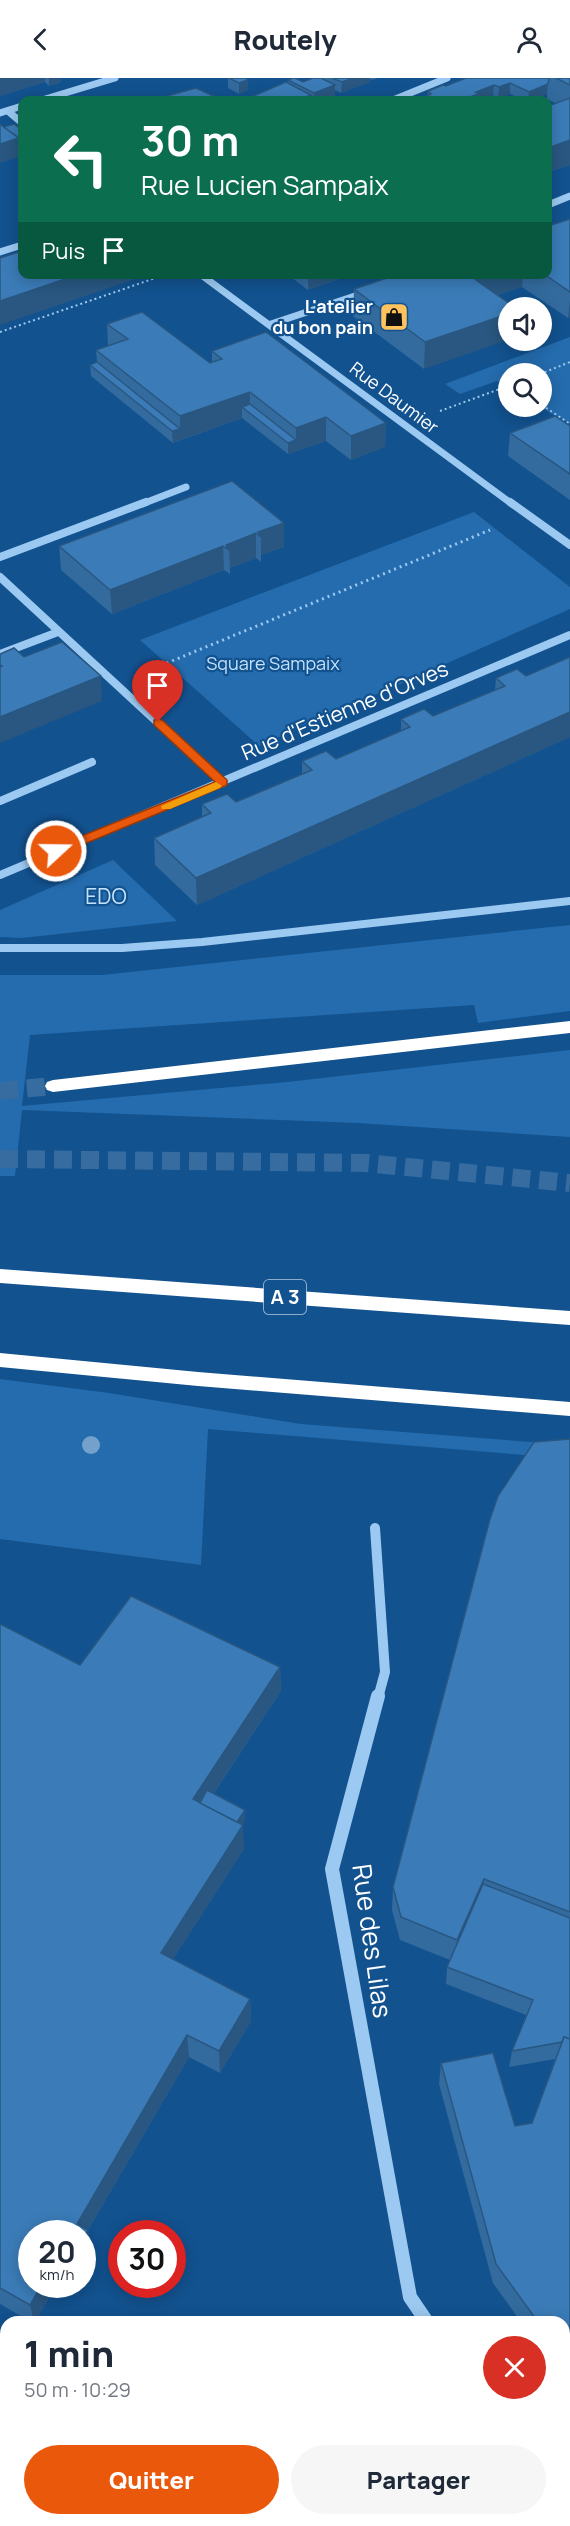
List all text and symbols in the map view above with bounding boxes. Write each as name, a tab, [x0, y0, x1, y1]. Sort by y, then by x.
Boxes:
text: Routely	[233, 21, 337, 58]
icon: back	[24, 23, 57, 56]
icon: person	[513, 23, 546, 56]
text: 30 m	[141, 111, 239, 169]
icon: left	[42, 120, 120, 198]
text: Rue Lucien Sampaix	[141, 166, 389, 203]
icon: arrive	[97, 234, 130, 267]
text: Puis	[42, 236, 85, 266]
place label: L'atelier du bon pain	[272, 294, 373, 339]
map controls	[498, 297, 552, 417]
button: sound	[498, 297, 552, 351]
shop icon: L'atelier du bon pain	[378, 301, 410, 333]
street label: Rue Daumier	[345, 356, 444, 439]
button: search	[498, 363, 552, 417]
park label: Square Sampaix	[206, 651, 340, 675]
street label: Rue d'Estienne d'Orves	[237, 654, 452, 766]
pin	[132, 660, 183, 722]
icon: arrive	[141, 669, 174, 702]
position arrow	[24, 819, 88, 883]
park label: EDO	[85, 882, 127, 910]
road number: A 3	[264, 1280, 306, 1314]
street label: Rue des Lilas	[344, 1862, 402, 2020]
speed limit sign: 30	[108, 2220, 186, 2298]
text: 20	[38, 2231, 76, 2272]
text: km/h	[40, 2264, 74, 2285]
text: 1 min	[24, 2329, 114, 2378]
button: close	[483, 2336, 546, 2399]
text: 50 m · 10:29	[24, 2376, 131, 2403]
button: Quitter	[24, 2445, 279, 2514]
button: Partager	[291, 2445, 546, 2514]

